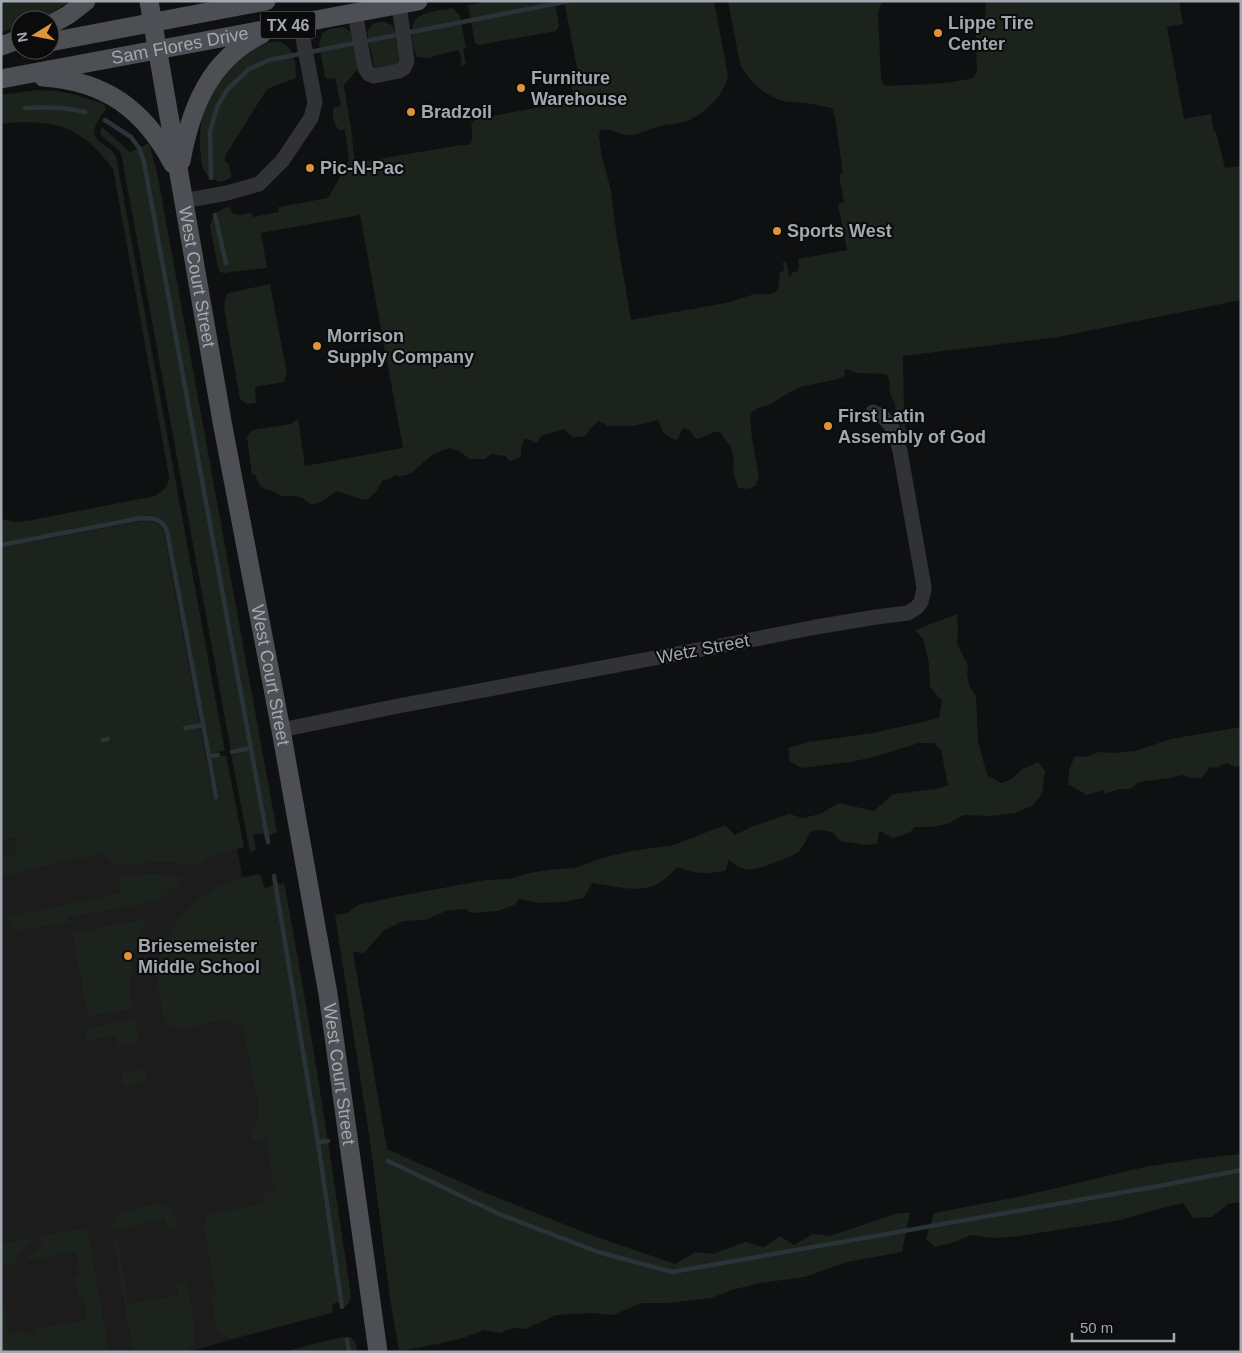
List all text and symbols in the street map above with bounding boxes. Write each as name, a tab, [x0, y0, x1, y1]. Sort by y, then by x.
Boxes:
north arrow	[10, 10, 60, 60]
road number: TX 46	[260, 12, 316, 38]
place label: Lippe Tire Center	[948, 13, 1034, 54]
street label: Sam Flores Drive	[110, 23, 250, 68]
marker: Lippe Tire Center	[932, 27, 944, 39]
text: N	[13, 31, 31, 44]
place label: Furniture Warehouse	[531, 68, 627, 109]
marker: Furniture Warehouse	[515, 82, 527, 94]
place label: Bradzoil	[421, 102, 492, 122]
marker: Bradzoil	[405, 106, 417, 118]
place label: Pic-N-Pac	[320, 158, 404, 178]
marker: Pic-N-Pac	[304, 162, 316, 174]
street label: West Court Street	[175, 205, 219, 349]
place label: Sports West	[787, 221, 892, 241]
marker: Sports West	[771, 225, 783, 237]
place label: Morrison Supply Company	[327, 326, 474, 367]
marker: Morrison Supply Company	[311, 340, 323, 352]
place label: First Latin Assembly of God	[838, 406, 986, 447]
marker: First Latin Assembly of God	[822, 420, 834, 432]
street label: West Court Street	[247, 603, 294, 747]
street label: Wetz Street	[655, 630, 751, 668]
place label: Briesemeister Middle School	[138, 936, 260, 977]
marker: Briesemeister Middle School	[122, 950, 134, 962]
street label: West Court Street	[319, 1002, 359, 1146]
scale bar	[1072, 1310, 1174, 1342]
text: 50 m	[1080, 1319, 1113, 1336]

